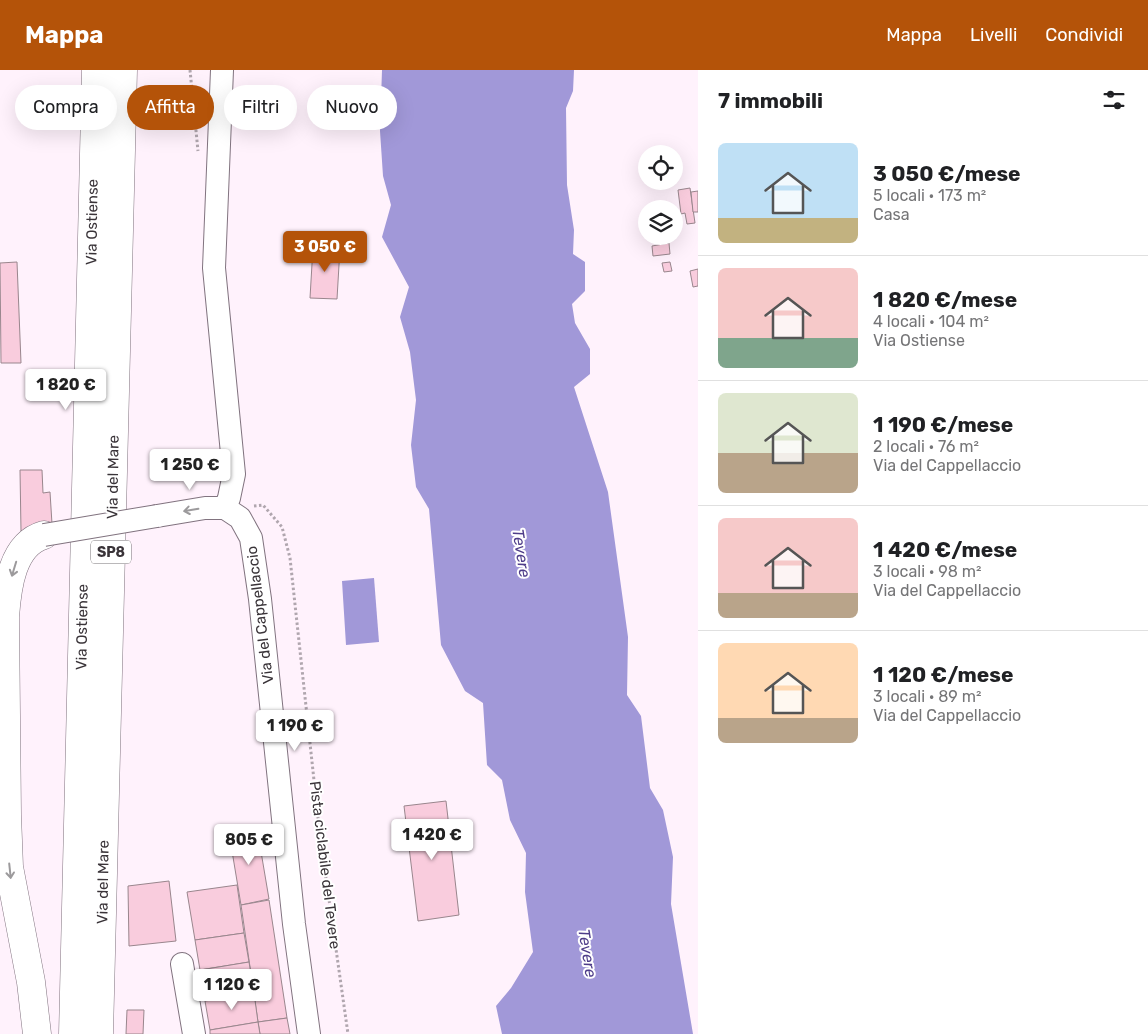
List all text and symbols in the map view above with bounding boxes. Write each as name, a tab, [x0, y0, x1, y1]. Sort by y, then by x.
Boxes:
text: Mappa	[25, 21, 103, 49]
text: Mappa	[886, 24, 942, 46]
text: Livelli	[970, 24, 1017, 46]
text: Condividi	[1045, 24, 1123, 46]
chip: Compra	[15, 85, 117, 130]
chip: Affitta	[127, 85, 214, 130]
chip: Filtri	[224, 85, 297, 130]
chip: Nuovo	[307, 85, 397, 130]
icon: filters	[1100, 86, 1128, 114]
text: 7 immobili	[718, 88, 823, 113]
map controls	[638, 145, 683, 245]
button: locate	[638, 145, 683, 190]
text: 3 050 €/mese	[873, 161, 1021, 186]
icon: home	[758, 163, 818, 223]
street label: Via Ostiense	[82, 179, 102, 265]
text: 5 locali · 173 m²	[873, 186, 986, 205]
button: layers	[638, 200, 683, 245]
text: Casa	[873, 205, 909, 224]
pin: 3 050 €	[279, 230, 371, 273]
text: 3 050 €	[294, 237, 356, 256]
text: 1 820 €/mese	[873, 287, 1017, 312]
icon: home	[758, 288, 818, 348]
text: 4 locali · 104 m²	[873, 312, 989, 331]
text: Via Ostiense	[873, 331, 965, 350]
pin: 1 820 €	[20, 368, 112, 411]
text: 1 820 €	[36, 375, 96, 394]
text: 1 190 €/mese	[873, 412, 1013, 437]
icon: home	[758, 413, 818, 473]
street label: Via del Mare	[103, 435, 123, 519]
text: 2 locali · 76 m²	[873, 437, 979, 456]
pin: 1 250 €	[144, 448, 236, 491]
text: 1 250 €	[161, 455, 219, 474]
text: Via del Cappellaccio	[873, 456, 1021, 475]
one-way arrow	[183, 506, 199, 516]
water label: Tevere	[508, 527, 535, 579]
text: 1 420 €/mese	[873, 537, 1017, 562]
icon: home	[758, 538, 818, 598]
road number: SP8	[91, 541, 131, 564]
street label: Via del Cappellaccio	[243, 545, 277, 685]
one-way arrow	[8, 561, 18, 577]
text: 3 locali · 98 m²	[873, 562, 981, 581]
text: Via del Cappellaccio	[873, 581, 1021, 600]
street label: Via Ostiense	[72, 584, 92, 670]
text: 1 120 €/mese	[873, 662, 1013, 687]
icon: home	[758, 663, 818, 723]
text: 3 locali · 89 m²	[873, 687, 981, 706]
text: Via del Cappellaccio	[873, 706, 1021, 725]
pin: 1 190 €	[249, 710, 341, 752]
text: 1 190 €	[267, 716, 323, 735]
street label: Pista ciclabile del Tevere	[306, 780, 344, 950]
pin: 1 420 €	[386, 818, 478, 861]
pin: 805 €	[214, 824, 284, 866]
text: 1 420 €	[402, 825, 462, 844]
text: 805 €	[225, 830, 273, 849]
street label: Via del Mare	[93, 840, 113, 924]
one-way arrow	[5, 862, 15, 878]
water label: Tevere	[574, 927, 601, 979]
pin: 1 120 €	[186, 968, 278, 1011]
text: 1 120 €	[204, 975, 260, 994]

